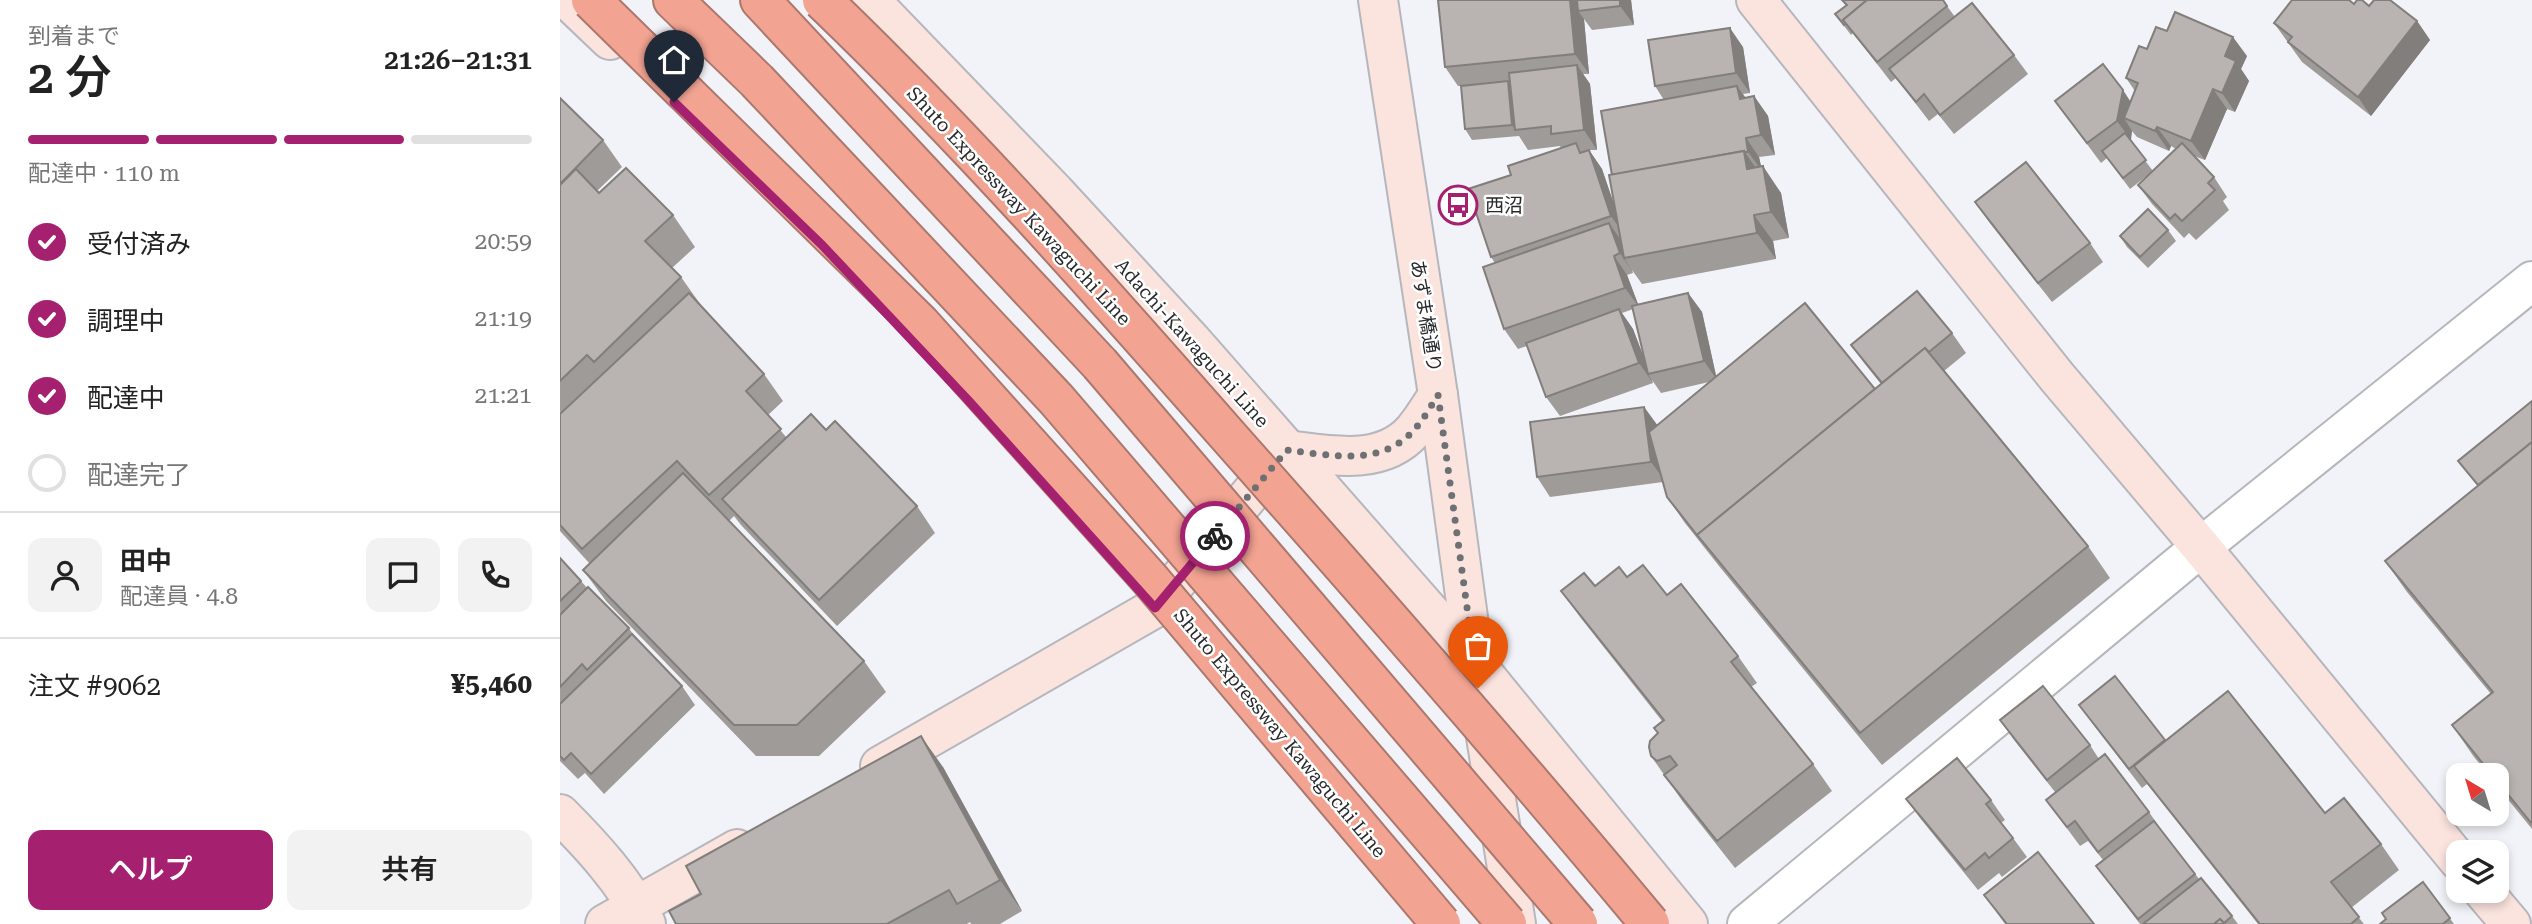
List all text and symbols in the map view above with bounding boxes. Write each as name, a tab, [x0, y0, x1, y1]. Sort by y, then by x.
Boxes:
text: 到着まで	[28, 23, 120, 50]
pin	[644, 30, 704, 102]
icon: home	[655, 41, 693, 79]
text: 21:26–21:31	[384, 45, 532, 75]
text: 2 分	[28, 50, 111, 104]
street label: Shuto Expressway Kawaguchi Line	[902, 82, 1136, 330]
text: 配達中 · 110 m	[28, 160, 180, 187]
bus stop icon: 西沼	[1437, 184, 1479, 226]
place label: 西沼	[1485, 194, 1523, 217]
icon: check	[28, 223, 66, 261]
text: 20:59	[475, 228, 532, 255]
text: 受付済み	[87, 229, 191, 259]
street label: Adachi-Kawaguchi Line	[1110, 254, 1274, 432]
street label: あずま橋通り	[1406, 258, 1446, 374]
icon: check	[28, 300, 66, 338]
text: 21:19	[475, 305, 532, 332]
text: 調理中	[87, 306, 165, 336]
icon: check	[28, 377, 66, 415]
text: 21:21	[475, 382, 532, 409]
text: 配達中	[87, 383, 165, 413]
text: 配達完了	[87, 460, 191, 490]
courier	[1180, 501, 1250, 571]
icon: bike	[1196, 517, 1234, 555]
button: person	[28, 538, 102, 612]
button: chat	[366, 538, 440, 612]
button: phone	[458, 538, 532, 612]
text: 田中	[120, 546, 172, 576]
text: 配達員 · 4.8	[120, 583, 238, 610]
street label: Shuto Expressway Kawaguchi Line	[1169, 604, 1391, 862]
pin	[1448, 616, 1508, 688]
icon: bag	[1459, 627, 1497, 665]
text: ¥5,460	[451, 669, 532, 699]
text: 注文 #9062	[28, 671, 161, 701]
north arrow	[2446, 763, 2510, 826]
map controls	[2446, 763, 2509, 903]
button: ヘルプ	[28, 830, 273, 910]
button: 共有	[287, 830, 532, 910]
button: layers	[2446, 840, 2509, 903]

